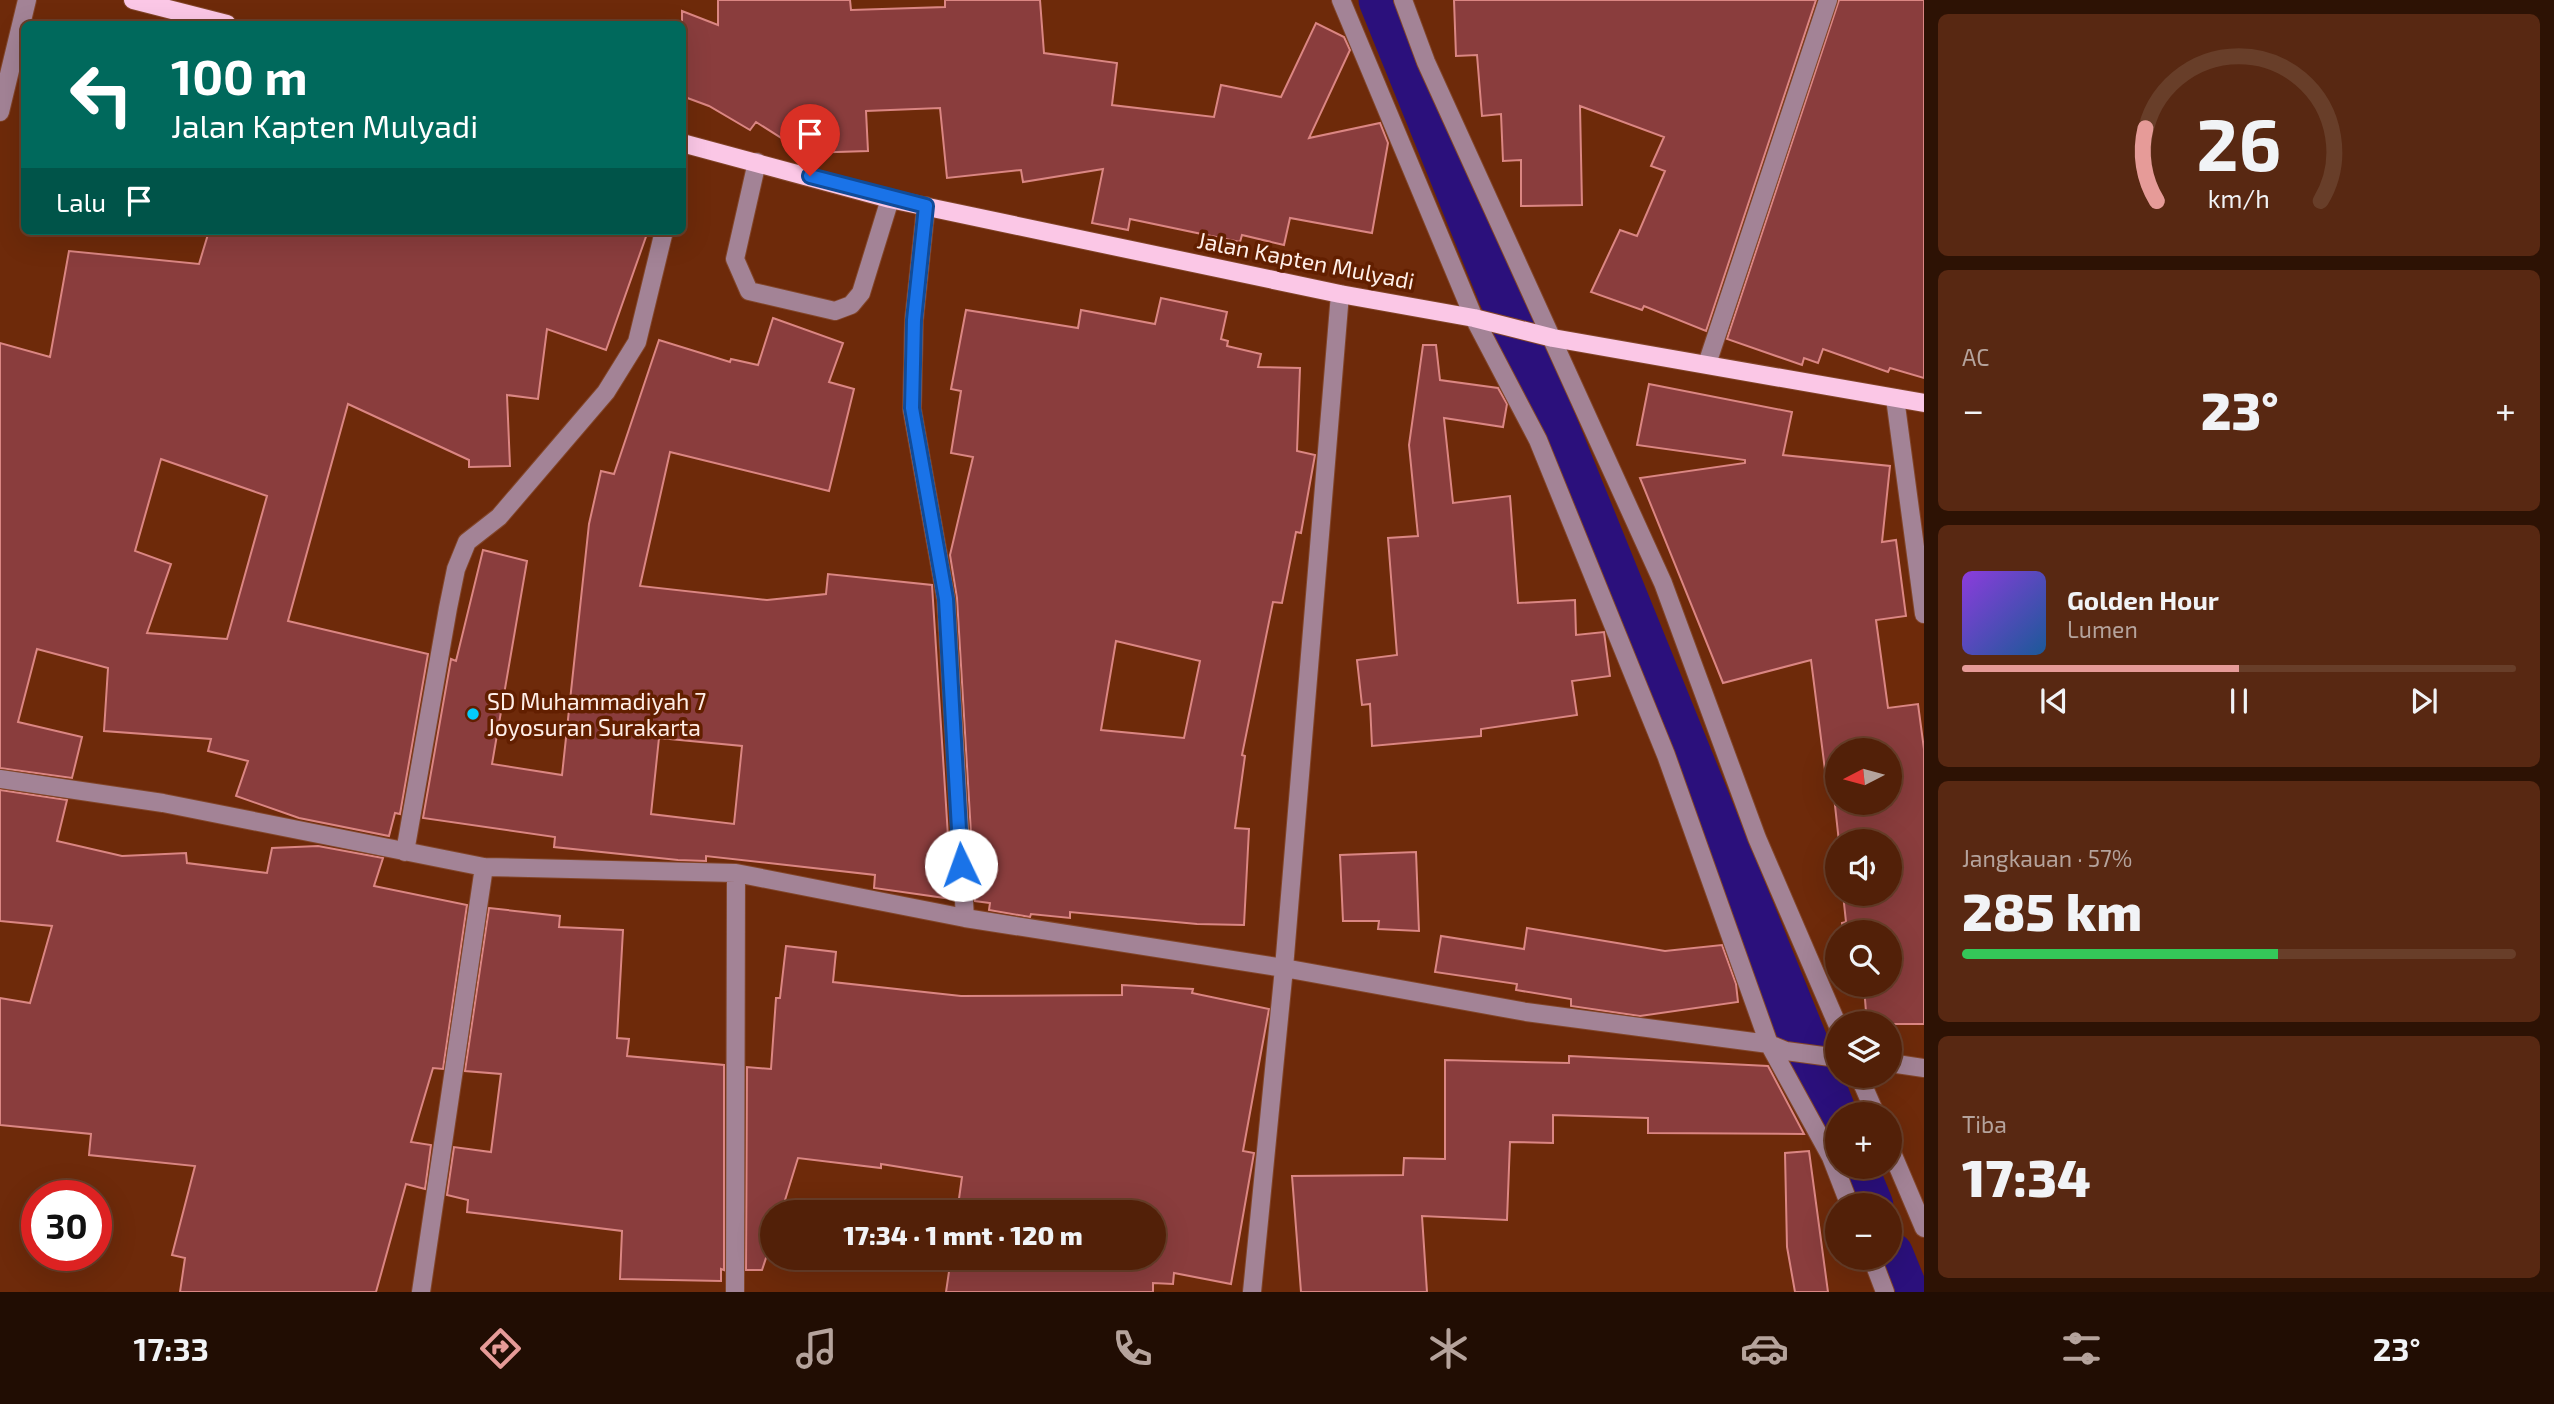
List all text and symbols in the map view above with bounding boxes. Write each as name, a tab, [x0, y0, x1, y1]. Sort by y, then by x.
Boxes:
text: 100 m	[171, 46, 308, 105]
icon: left	[56, 49, 147, 140]
text: 26	[2196, 98, 2282, 186]
pin	[780, 104, 840, 176]
text: Jalan Kapten Mulyadi	[171, 106, 478, 144]
icon: arrive	[791, 115, 829, 153]
icon: arrive	[120, 182, 158, 220]
text: km/h	[2208, 183, 2270, 213]
text: Lalu	[56, 186, 106, 217]
street label: Jalan Kapten Mulyadi	[1195, 225, 1417, 295]
text: AC	[1962, 343, 1989, 371]
text: 23°	[2201, 378, 2279, 440]
text: −	[1962, 386, 1984, 432]
text: +	[2495, 386, 2516, 432]
text: Golden Hour	[2067, 584, 2219, 615]
text: Lumen	[2067, 615, 2138, 643]
icon: previous	[2035, 682, 2073, 720]
icon: pause	[2220, 682, 2258, 720]
icon: next	[2405, 682, 2443, 720]
place label: SD Muhammadiyah 7 Joyosuran Surakarta	[487, 687, 707, 741]
marker: SD Muhammadiyah 7 Joyosuran Surakarta	[465, 706, 481, 722]
north arrow	[1825, 738, 1902, 816]
map controls	[1825, 738, 1902, 1270]
position arrow	[924, 828, 998, 902]
button: sound	[1825, 829, 1902, 906]
text: Jangkauan · 57%	[1962, 844, 2132, 872]
text: 285 km	[1962, 879, 2142, 941]
button: search	[1825, 920, 1902, 997]
button: layers	[1825, 1011, 1902, 1088]
button: +	[1825, 1102, 1902, 1179]
text: Tiba	[1962, 1110, 2007, 1138]
text: 17:34	[1962, 1145, 2091, 1207]
speed limit sign: 30	[21, 1180, 112, 1271]
button: −	[1825, 1193, 1902, 1270]
text: 17:34 · 1 mnt · 120 m	[843, 1219, 1083, 1250]
icon: directions	[476, 1324, 525, 1373]
icon: music	[792, 1324, 841, 1373]
icon: phone	[1108, 1324, 1157, 1373]
icon: climate	[1424, 1324, 1473, 1373]
icon: car	[1740, 1324, 1789, 1373]
icon: filters	[2057, 1324, 2106, 1373]
text: 17:33	[134, 1329, 209, 1367]
text: 23°	[2373, 1329, 2420, 1367]

